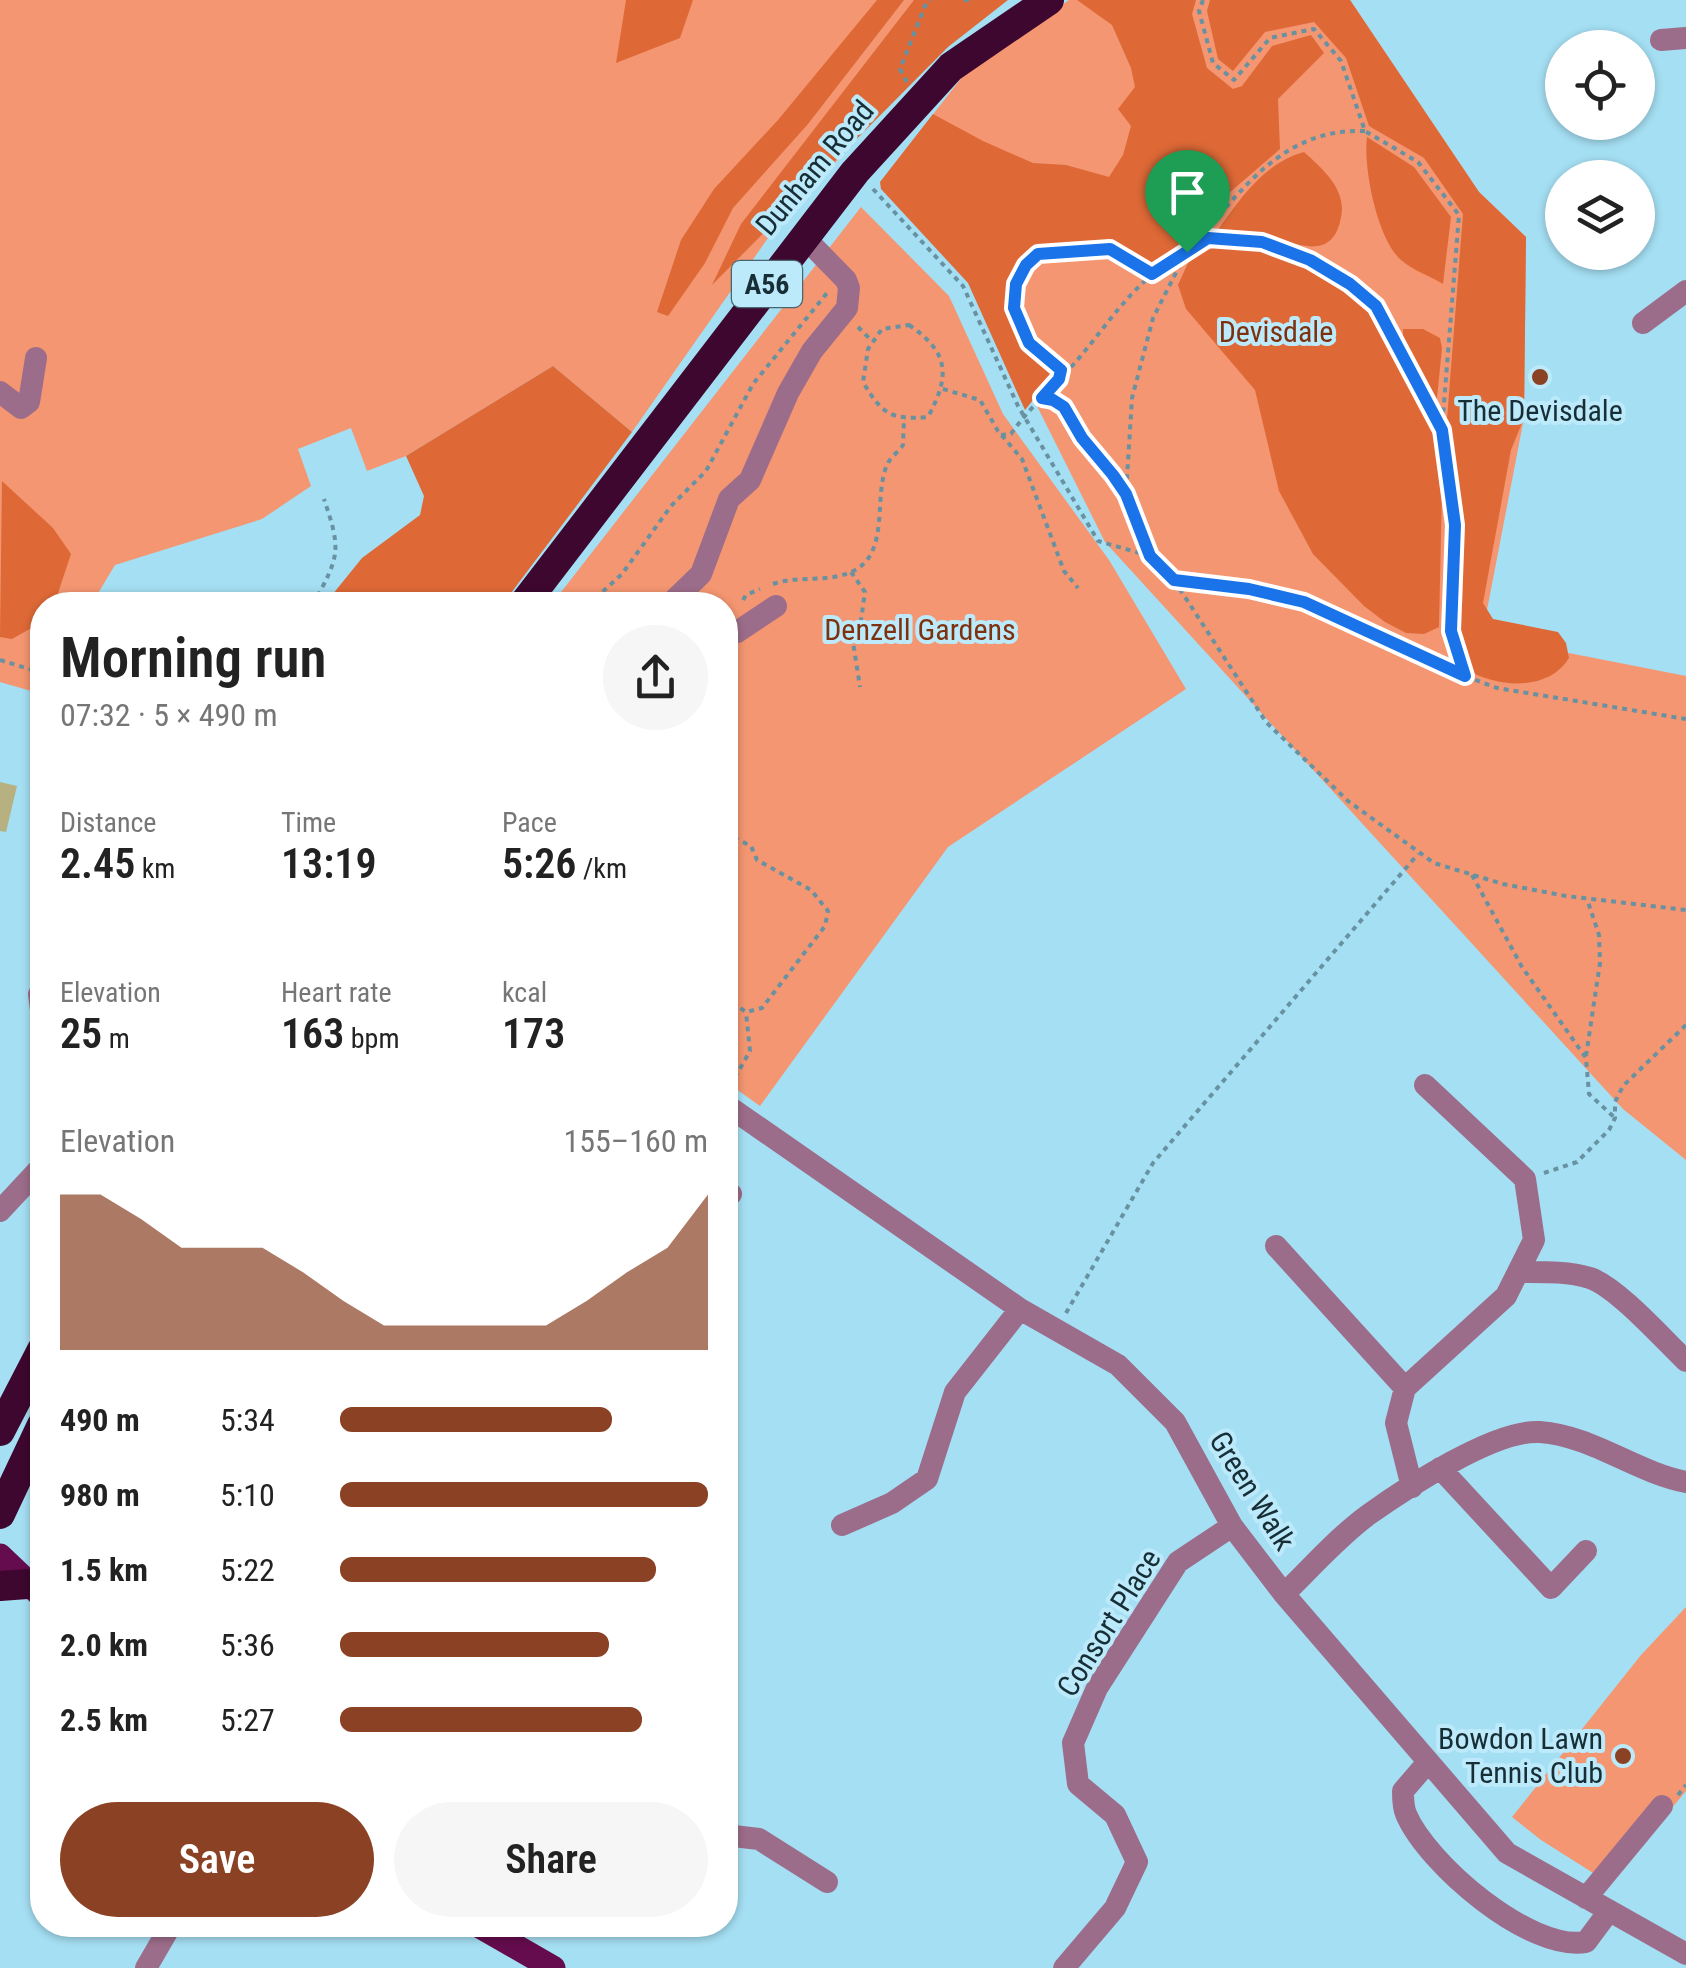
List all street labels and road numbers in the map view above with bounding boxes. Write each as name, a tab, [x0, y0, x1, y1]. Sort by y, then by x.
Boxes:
street label: Dunham Road	[748, 93, 881, 242]
road number: A56	[732, 261, 802, 307]
street label: Green Walk	[1202, 1425, 1303, 1557]
street label: Consort Place	[1050, 1543, 1168, 1703]

